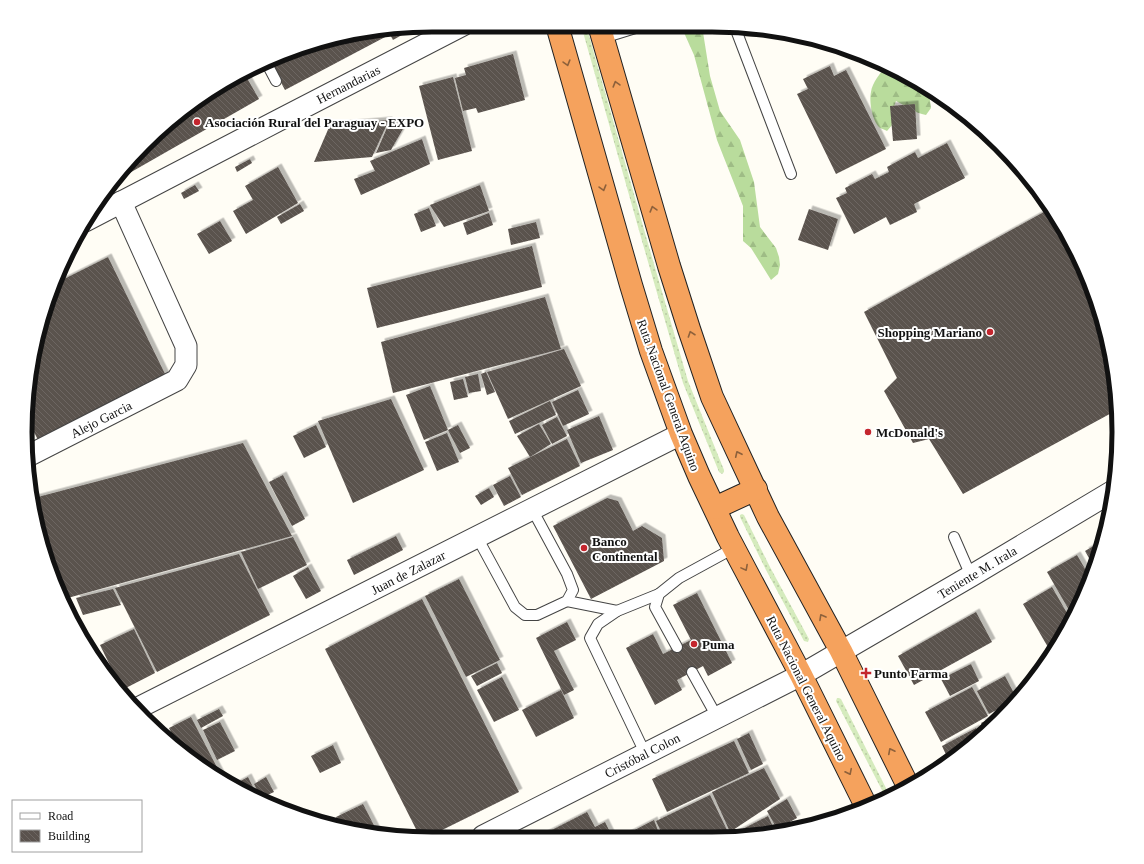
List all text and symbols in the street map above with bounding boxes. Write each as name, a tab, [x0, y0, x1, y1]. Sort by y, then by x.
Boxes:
one-way arrow	[562, 59, 571, 66]
street label: Hernandarias	[314, 62, 383, 107]
one-way arrow	[612, 81, 621, 88]
place label: Asociación Rural del Paraguay - EXPO	[205, 115, 424, 130]
marker: Asociación Rural del Paraguay - EXPO	[192, 117, 202, 127]
one-way arrow	[598, 184, 607, 191]
one-way arrow	[649, 206, 658, 213]
street label: Ruta Nacional General Aquino	[634, 317, 703, 473]
place label: Shopping Mariano	[878, 325, 982, 340]
marker: Shopping Mariano	[985, 327, 995, 337]
one-way arrow	[687, 330, 695, 337]
street label: Alejo Garcia	[68, 398, 135, 441]
place label: McDonald's	[876, 425, 943, 440]
marker: McDonald's	[863, 427, 873, 437]
one-way arrow	[735, 451, 743, 459]
place label: Banco Continental	[592, 534, 658, 564]
marker: Banco Continental	[579, 543, 589, 553]
street label: Teniente M. Irala	[935, 543, 1020, 602]
street label: Juan de Zalazar	[368, 547, 449, 598]
one-way arrow	[740, 564, 748, 571]
street label: Ruta Nacional General Aquino	[763, 613, 850, 763]
one-way arrow	[820, 614, 827, 621]
place label: Puma	[702, 637, 735, 652]
marker: Puma	[689, 639, 699, 649]
place label: Punto Farma	[874, 666, 949, 681]
marker: Punto Farma	[861, 668, 871, 678]
street label: Cristóbal Colon	[602, 730, 683, 781]
one-way arrow	[888, 748, 896, 756]
one-way arrow	[844, 768, 852, 776]
legend	[12, 800, 142, 852]
text: Road	[48, 809, 73, 823]
text: Building	[48, 829, 90, 843]

